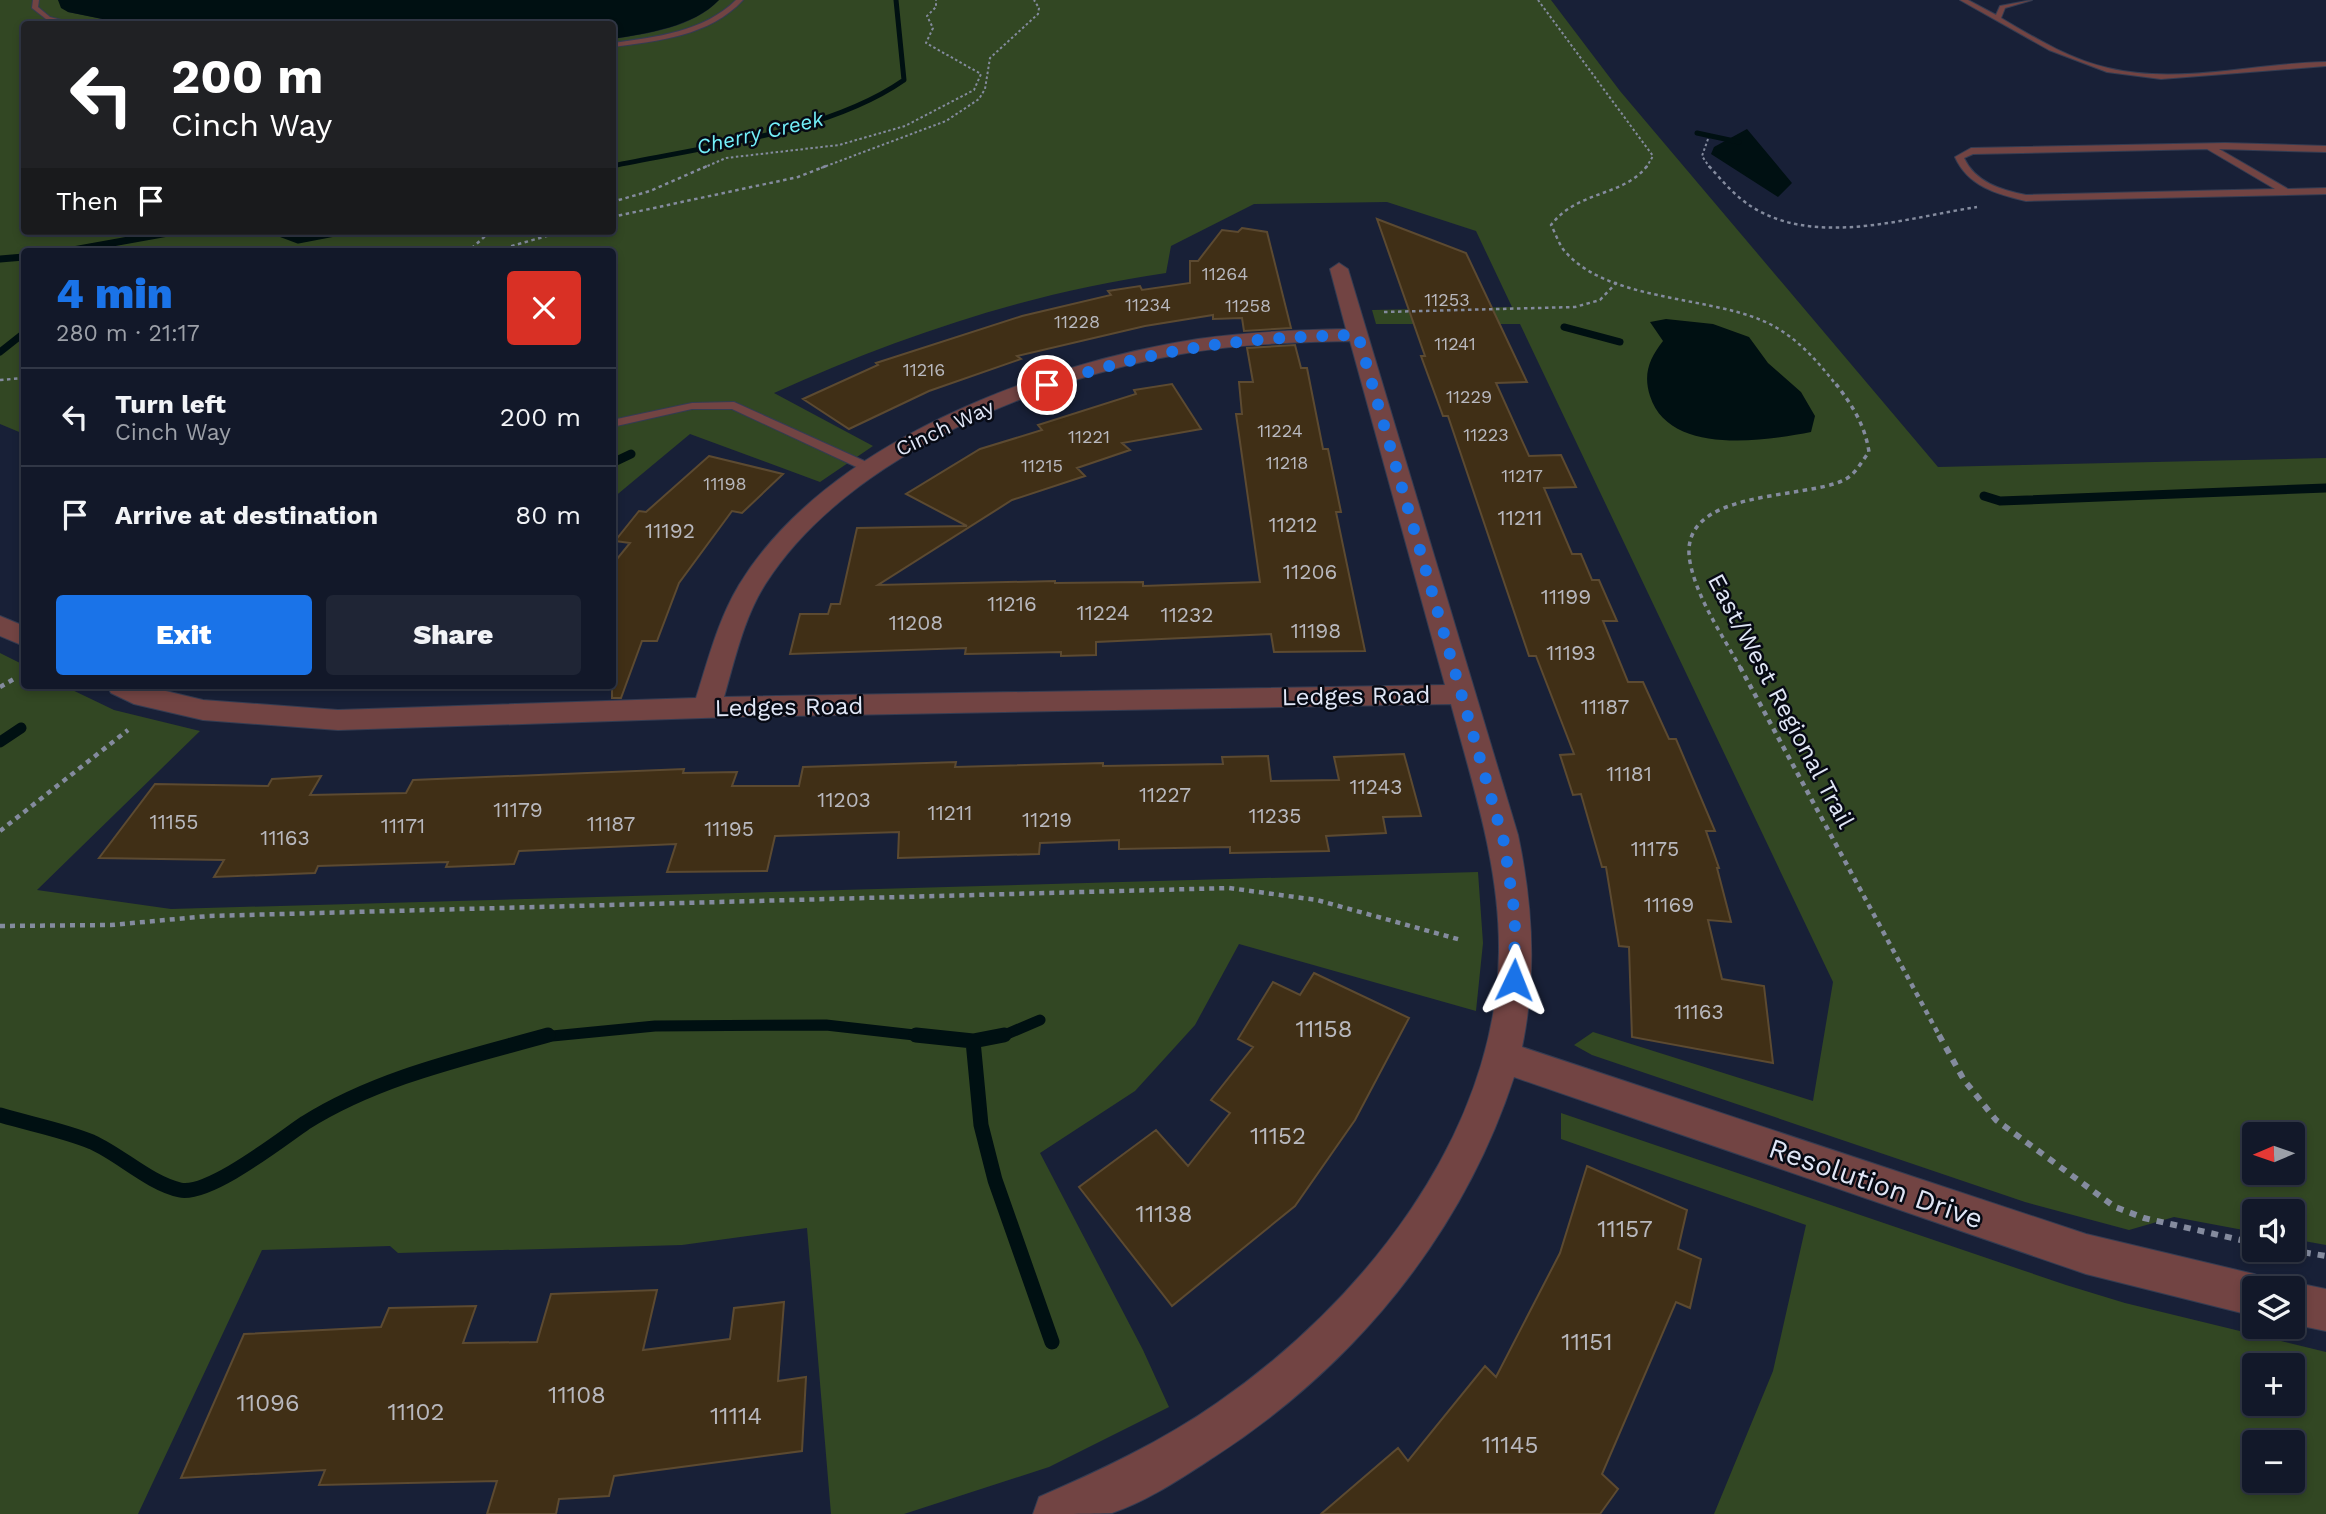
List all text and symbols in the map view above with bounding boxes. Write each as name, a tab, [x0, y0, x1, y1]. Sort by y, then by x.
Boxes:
text: 200 m	[171, 47, 323, 105]
icon: left	[56, 49, 147, 140]
text: Cinch Way	[171, 106, 332, 144]
water label: Cherry Creek	[694, 106, 826, 159]
icon: arrive	[132, 182, 170, 220]
text: Then	[56, 186, 118, 216]
house number: 11264	[1202, 263, 1248, 284]
text: 4 min	[56, 269, 173, 318]
button: close	[507, 271, 581, 345]
house number: 11253	[1424, 289, 1470, 310]
house number: 11234	[1125, 294, 1171, 315]
house number: 11258	[1225, 295, 1271, 316]
house number: 11228	[1054, 311, 1100, 332]
text: 280 m · 21:17	[56, 320, 200, 347]
house number: 11241	[1434, 333, 1476, 354]
pin	[1017, 355, 1077, 415]
house number: 11216	[903, 359, 945, 380]
icon: arrive	[1028, 366, 1066, 404]
house number: 11229	[1446, 386, 1492, 407]
text: Turn left	[115, 389, 226, 419]
street label: Cinch Way	[892, 394, 998, 461]
icon: left	[56, 398, 94, 436]
text: 200 m	[500, 402, 581, 432]
text: Cinch Way	[115, 419, 231, 446]
house number: 11224	[1257, 420, 1303, 441]
house number: 11223	[1463, 424, 1509, 445]
house number: 11221	[1068, 426, 1110, 447]
house number: 11218	[1266, 452, 1308, 473]
house number: 11215	[1021, 455, 1063, 476]
house number: 11217	[1501, 465, 1543, 486]
house number: 11198	[703, 473, 747, 494]
icon: arrive	[56, 496, 94, 534]
text: Arrive at destination	[115, 500, 378, 530]
text: 80 m	[515, 500, 581, 530]
house number: 11211	[1497, 505, 1543, 530]
house number: 11212	[1268, 512, 1318, 537]
house number: 11192	[645, 518, 695, 543]
house number: 11206	[1283, 559, 1337, 584]
street label: East/West Regional Trail	[1702, 569, 1860, 834]
house number: 11199	[1541, 584, 1591, 609]
house number: 11216	[987, 591, 1037, 616]
button: Exit	[56, 595, 312, 675]
button: Share	[326, 595, 581, 675]
house number: 11224	[1076, 600, 1130, 625]
house number: 11232	[1160, 602, 1214, 627]
house number: 11208	[889, 610, 943, 635]
house number: 11198	[1291, 618, 1341, 643]
house number: 11193	[1546, 640, 1596, 665]
street label: Ledges Road	[1281, 681, 1431, 711]
street label: Ledges Road	[714, 692, 864, 722]
house number: 11187	[1581, 694, 1629, 719]
house number: 11181	[1606, 761, 1652, 786]
house number: 11243	[1349, 774, 1403, 799]
house number: 11227	[1139, 782, 1191, 807]
house number: 11203	[817, 787, 871, 812]
house number: 11179	[493, 797, 543, 822]
house number: 11211	[927, 800, 973, 825]
house number: 11235	[1248, 803, 1302, 828]
house number: 11219	[1022, 807, 1072, 832]
house number: 11155	[149, 809, 199, 834]
house number: 11187	[587, 811, 635, 836]
house number: 11171	[381, 813, 425, 838]
house number: 11195	[704, 816, 754, 841]
house number: 11163	[260, 825, 310, 850]
house number: 11175	[1631, 836, 1679, 861]
house number: 11169	[1644, 892, 1694, 917]
position arrow	[1477, 943, 1551, 1017]
house number: 11163	[1674, 999, 1724, 1024]
house number: 11158	[1296, 1015, 1352, 1043]
house number: 11152	[1250, 1122, 1306, 1150]
north arrow	[2242, 1122, 2305, 1185]
map controls	[2242, 1122, 2305, 1493]
street label: Resolution Drive	[1764, 1131, 1987, 1236]
button: sound	[2242, 1199, 2305, 1262]
house number: 11138	[1136, 1200, 1192, 1228]
house number: 11157	[1597, 1215, 1653, 1243]
button: layers	[2242, 1276, 2305, 1339]
house number: 11151	[1561, 1328, 1613, 1356]
button: +	[2242, 1353, 2305, 1416]
house number: 11108	[548, 1381, 606, 1409]
house number: 11096	[236, 1389, 300, 1417]
house number: 11102	[388, 1398, 445, 1426]
house number: 11114	[710, 1402, 762, 1430]
button: −	[2242, 1430, 2305, 1493]
house number: 11145	[1482, 1431, 1538, 1459]

